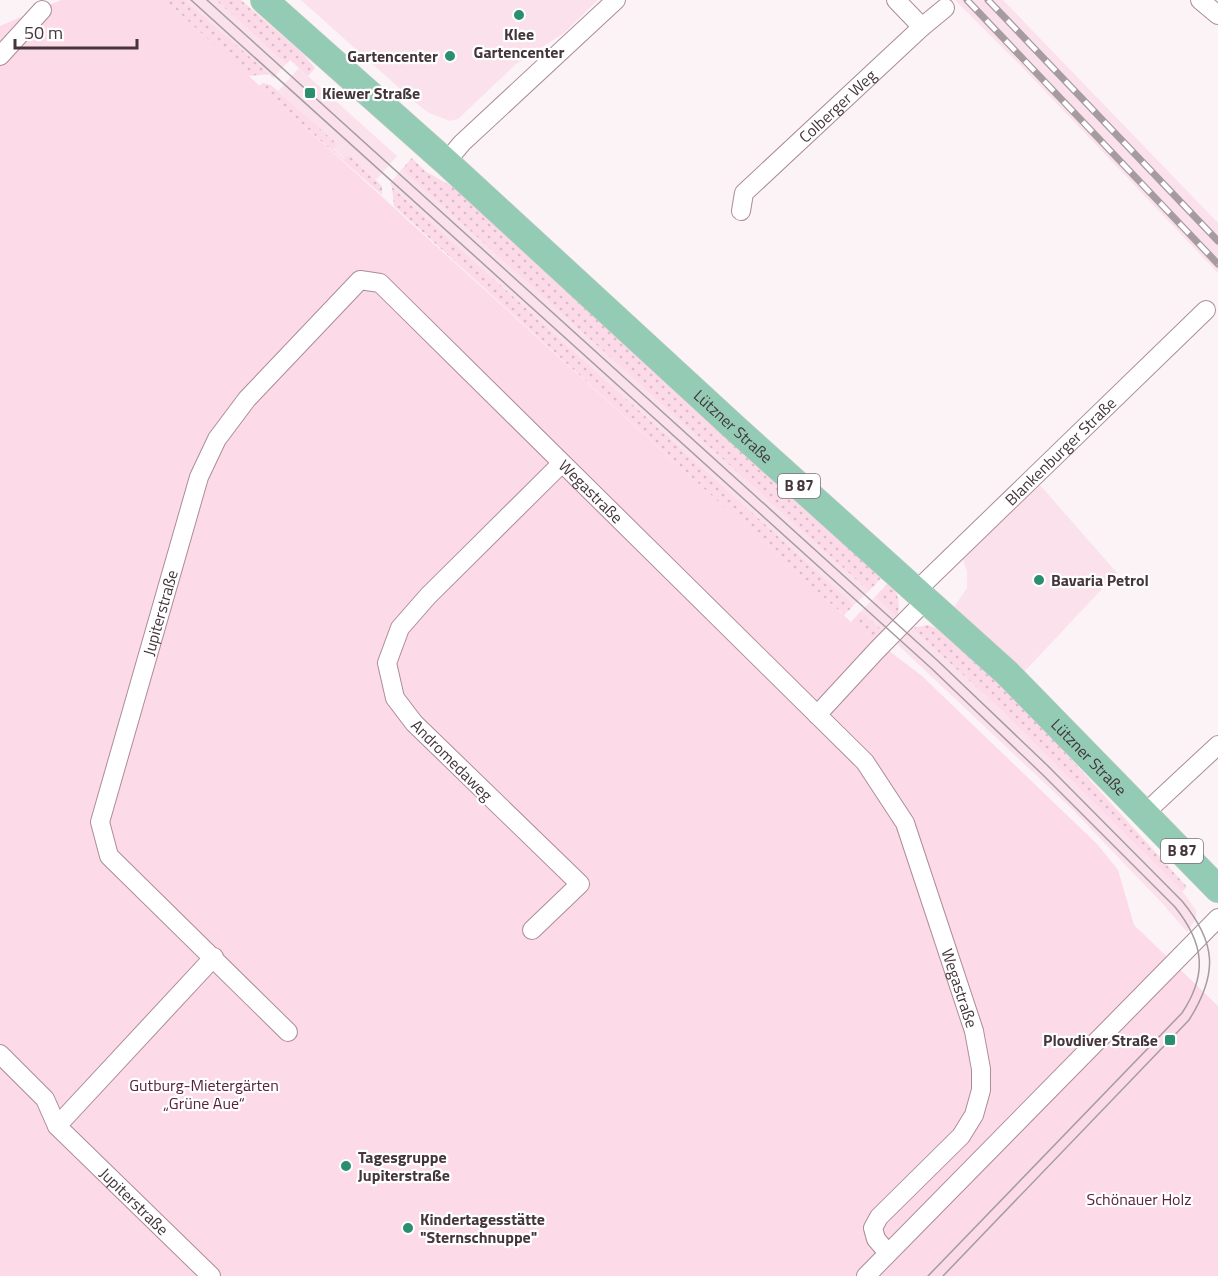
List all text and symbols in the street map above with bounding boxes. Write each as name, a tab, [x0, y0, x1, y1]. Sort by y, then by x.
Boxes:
marker: Klee Gartencenter	[512, 8, 526, 22]
scale bar	[15, 12, 136, 50]
text: 50 m	[24, 19, 63, 46]
place label: Klee Gartencenter	[474, 22, 564, 64]
place label: Gartencenter	[347, 44, 438, 68]
marker: Gartencenter	[443, 49, 457, 63]
street label: Colberger Weg	[793, 64, 882, 148]
place label: Kiewer Straße	[322, 81, 420, 105]
marker: Kiewer Straße	[303, 86, 317, 100]
street label: Lützner Straße	[688, 384, 778, 469]
street label: Blankenburger Straße	[999, 391, 1122, 511]
street label: Wegastraße	[553, 454, 629, 529]
road number: B 87	[778, 474, 820, 498]
street label: Jupiterstraße	[136, 567, 184, 658]
place label: Bavaria Petrol	[1051, 568, 1149, 592]
marker: Bavaria Petrol	[1032, 573, 1046, 587]
street label: Lützner Straße	[1046, 713, 1133, 801]
street label: Andromedaweg	[406, 714, 498, 806]
road number: B 87	[1161, 839, 1203, 863]
street label: Wegastraße	[935, 945, 984, 1031]
place label: Plovdiver Straße	[1043, 1028, 1158, 1052]
marker: Plovdiver Straße	[1163, 1033, 1177, 1047]
park label: Gutburg-Mietergärten „Grüne Aue“	[129, 1073, 279, 1115]
place label: Tagesgruppe Jupiterstraße	[358, 1145, 450, 1187]
marker: Tagesgruppe Jupiterstraße	[339, 1159, 353, 1173]
street label: Jupiterstraße	[94, 1162, 174, 1241]
park label: Schönauer Holz	[1086, 1187, 1192, 1211]
place label: Kindertagesstätte "Sternschnuppe"	[420, 1207, 545, 1249]
marker: Kindertagesstätte "Sternschnuppe"	[401, 1221, 415, 1235]

